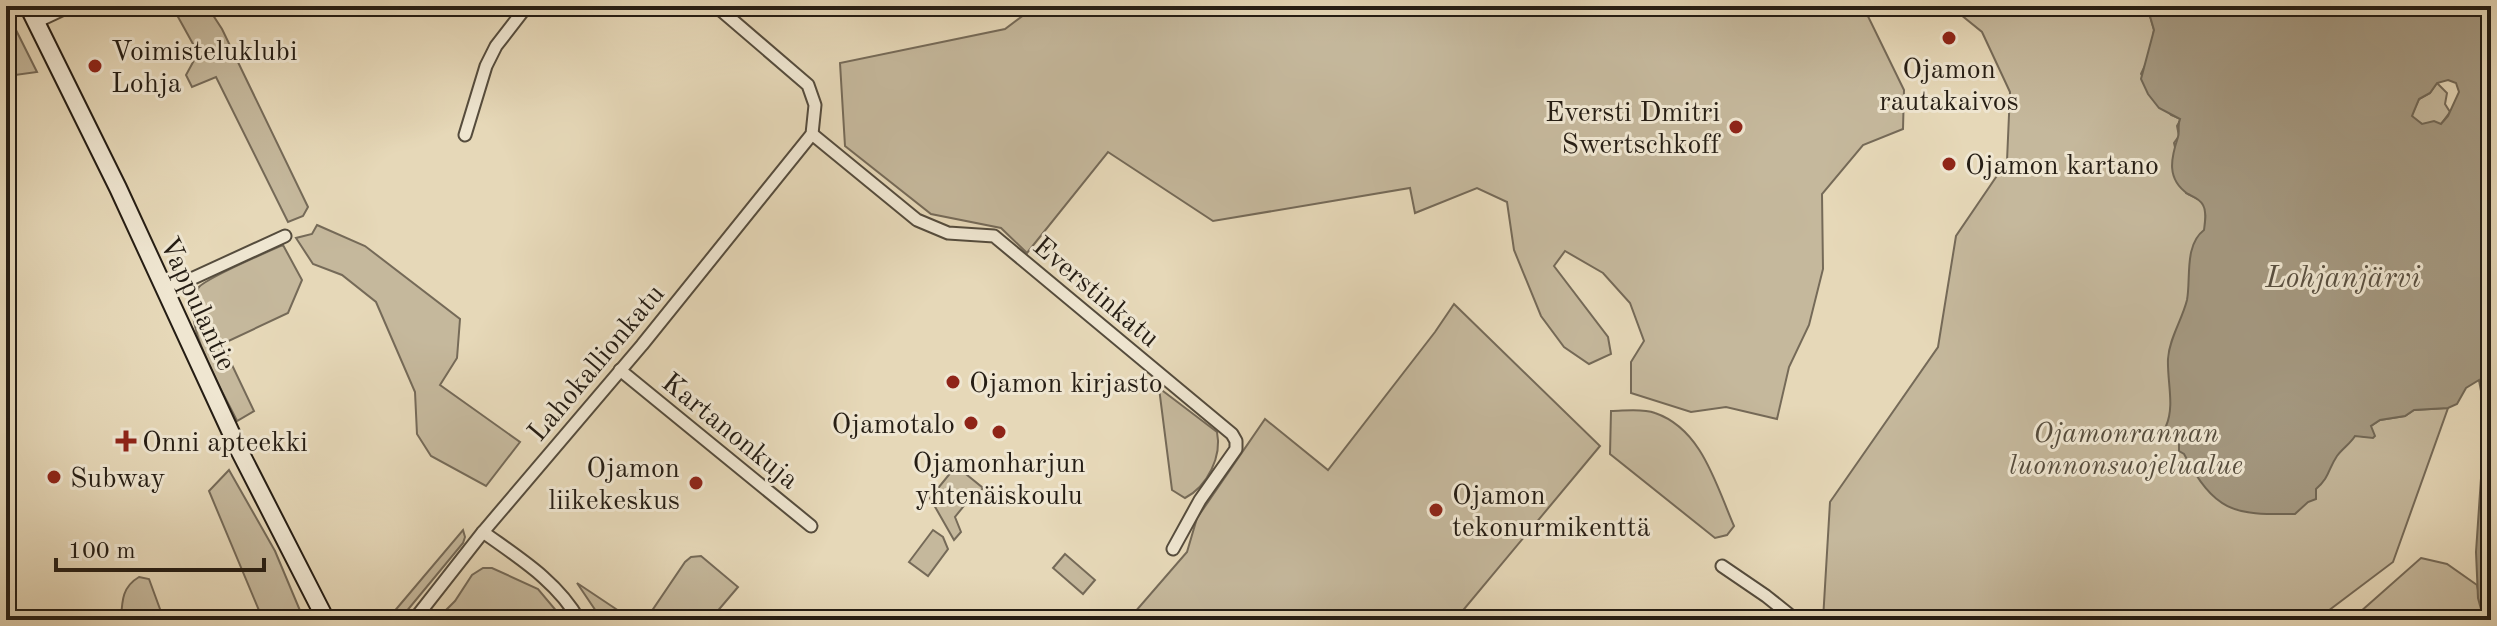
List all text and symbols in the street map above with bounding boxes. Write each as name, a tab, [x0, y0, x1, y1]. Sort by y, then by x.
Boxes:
marker: Ojamon rautakaivos	[1940, 29, 1958, 47]
place label: Voimisteluklubi Lohja	[111, 39, 297, 99]
marker: Voimisteluklubi Lohja	[86, 57, 104, 75]
place label: Ojamon rautakaivos	[1879, 57, 2019, 117]
place label: Eversti Dmitri Swertschkoff	[1545, 100, 1722, 160]
marker: Eversti Dmitri Swertschkoff	[1727, 118, 1745, 136]
place label: Ojamon kartano	[1965, 153, 2159, 181]
marker: Ojamon kartano	[1940, 155, 1958, 173]
street label: Vappulantie	[153, 233, 239, 375]
street label: Everstinkatu	[1027, 233, 1163, 354]
water label: Lohjanjärvi	[2264, 264, 2421, 294]
street label: Lahokallionkatu	[524, 280, 671, 448]
street label: Kartanonkuja	[656, 369, 803, 496]
place label: Ojamon kirjasto	[969, 371, 1163, 399]
marker: Ojamon kirjasto	[944, 373, 962, 391]
place label: Ojamotalo	[831, 412, 955, 440]
marker: Ojamotalo	[962, 414, 980, 432]
park label: Ojamonrannan luonnonsuojelualue	[2009, 421, 2243, 481]
marker: Ojamonharjun yhtenäiskoulu	[990, 423, 1008, 441]
place label: Onni apteekki	[142, 430, 308, 458]
marker: Onni apteekki	[117, 432, 135, 450]
place label: Ojamonharjun yhtenäiskoulu	[912, 451, 1086, 511]
place label: Ojamon liikekeskus	[549, 456, 680, 516]
place label: Subway	[70, 466, 165, 494]
marker: Subway	[45, 468, 63, 486]
marker: Ojamon liikekeskus	[687, 474, 705, 492]
place label: Ojamon tekonurmikenttä	[1452, 483, 1651, 543]
marker: Ojamon tekonurmikenttä	[1427, 501, 1445, 519]
scale bar	[56, 522, 264, 572]
text: 100 m	[68, 540, 136, 564]

